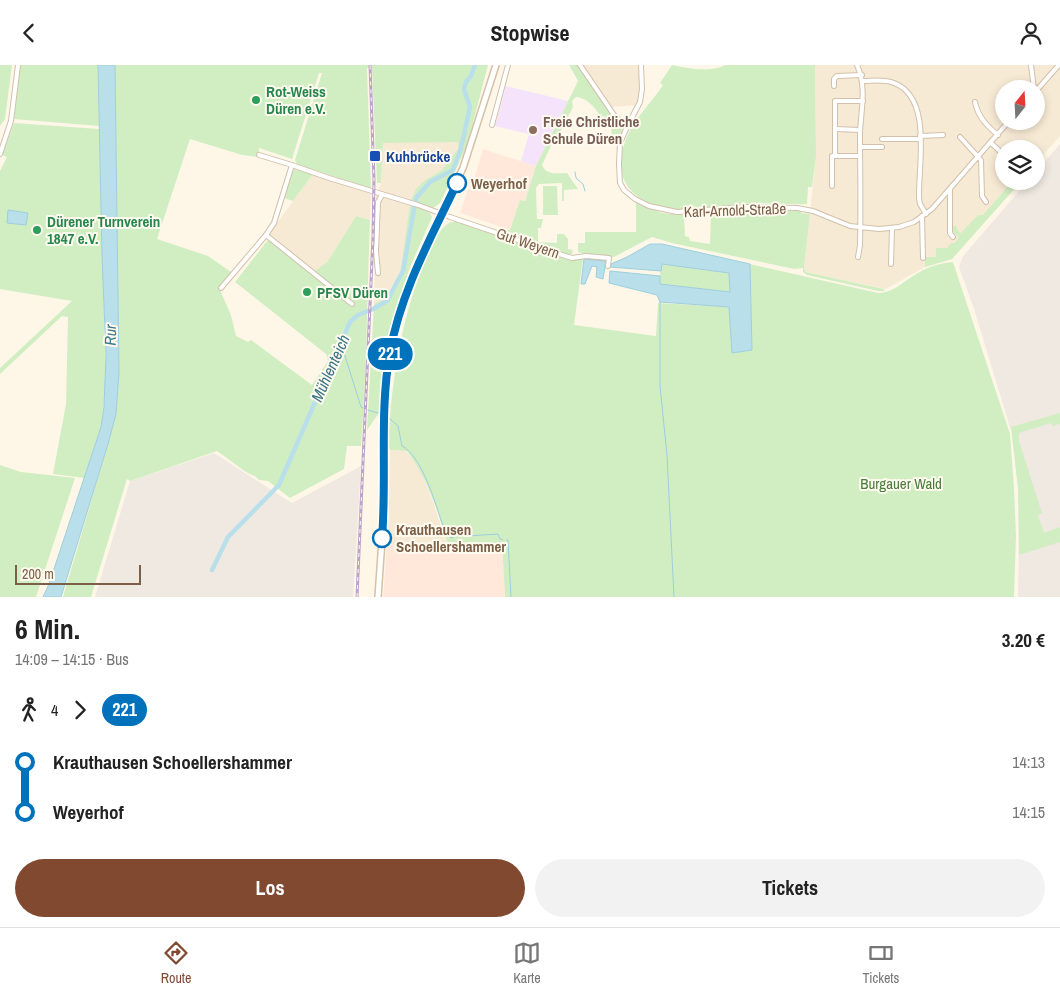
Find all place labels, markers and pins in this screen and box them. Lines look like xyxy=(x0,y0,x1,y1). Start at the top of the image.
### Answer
place label: Rot-Weiss Düren e.V. xyxy=(266,81,326,119)
marker: Rot-Weiss Düren e.V. xyxy=(250,94,262,106)
place label: Freie Christliche Schule Düren xyxy=(543,111,640,149)
marker: Freie Christliche Schule Düren xyxy=(527,124,539,136)
place label: Kuhbrücke xyxy=(386,146,450,167)
marker: Kuhbrücke xyxy=(368,149,382,163)
marker: Weyerhof xyxy=(447,173,467,193)
place label: Weyerhof xyxy=(471,173,528,194)
place label: Dürener Turnverein 1847 e.V. xyxy=(47,211,160,249)
marker: Dürener Turnverein 1847 e.V. xyxy=(31,224,43,236)
place label: PFSV Düren xyxy=(317,282,388,303)
marker: PFSV Düren xyxy=(301,286,313,298)
place label: Krauthausen Schoellershammer xyxy=(396,519,506,557)
marker: Krauthausen Schoellershammer xyxy=(372,528,392,548)

